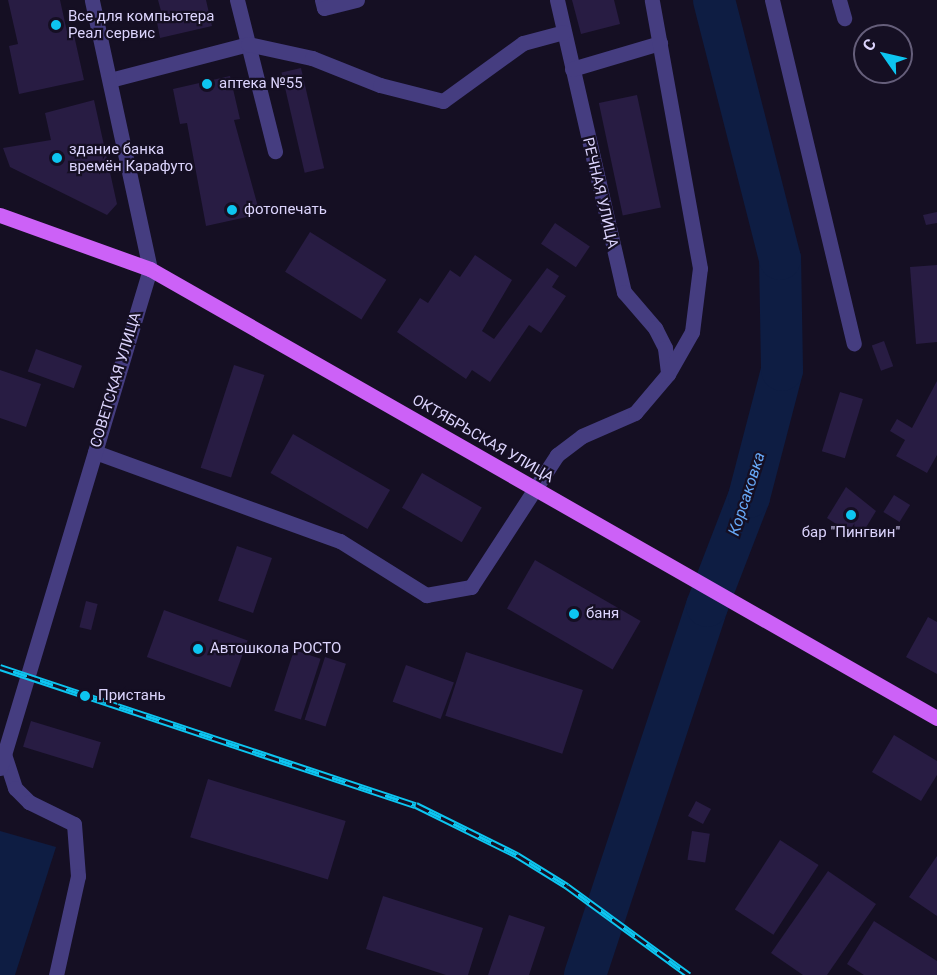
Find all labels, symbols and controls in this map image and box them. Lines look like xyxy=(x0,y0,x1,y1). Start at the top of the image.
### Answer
place label: Все для компьютера Реал сервис xyxy=(68,7,214,42)
marker: Все для компьютера Реал сервис xyxy=(49,18,63,32)
north arrow xyxy=(853,24,913,84)
text: С xyxy=(859,35,880,54)
place label: аптека №55 xyxy=(219,75,303,93)
marker: аптека №55 xyxy=(200,77,214,91)
street label: РЕЧНАЯ УЛИЦА xyxy=(578,136,622,250)
place label: здание банка времён Карафуто xyxy=(69,140,193,175)
marker: здание банка времён Карафуто xyxy=(50,151,64,165)
place label: фотопечать xyxy=(244,201,327,219)
marker: фотопечать xyxy=(225,203,239,217)
street label: СОВЕТСКАЯ УЛИЦА xyxy=(87,310,145,450)
street label: ОКТЯБРЬСКАЯ УЛИЦА xyxy=(409,391,557,487)
water label: Корсаковка xyxy=(724,450,770,538)
marker: бар "Пингвин" xyxy=(844,508,858,522)
place label: бар "Пингвин" xyxy=(802,524,900,542)
place label: баня xyxy=(586,605,619,623)
marker: баня xyxy=(567,607,581,621)
place label: Автошкола РОСТО xyxy=(210,640,341,658)
marker: Автошкола РОСТО xyxy=(191,642,205,656)
marker: Пристань xyxy=(76,687,94,705)
place label: Пристань xyxy=(98,687,166,705)

